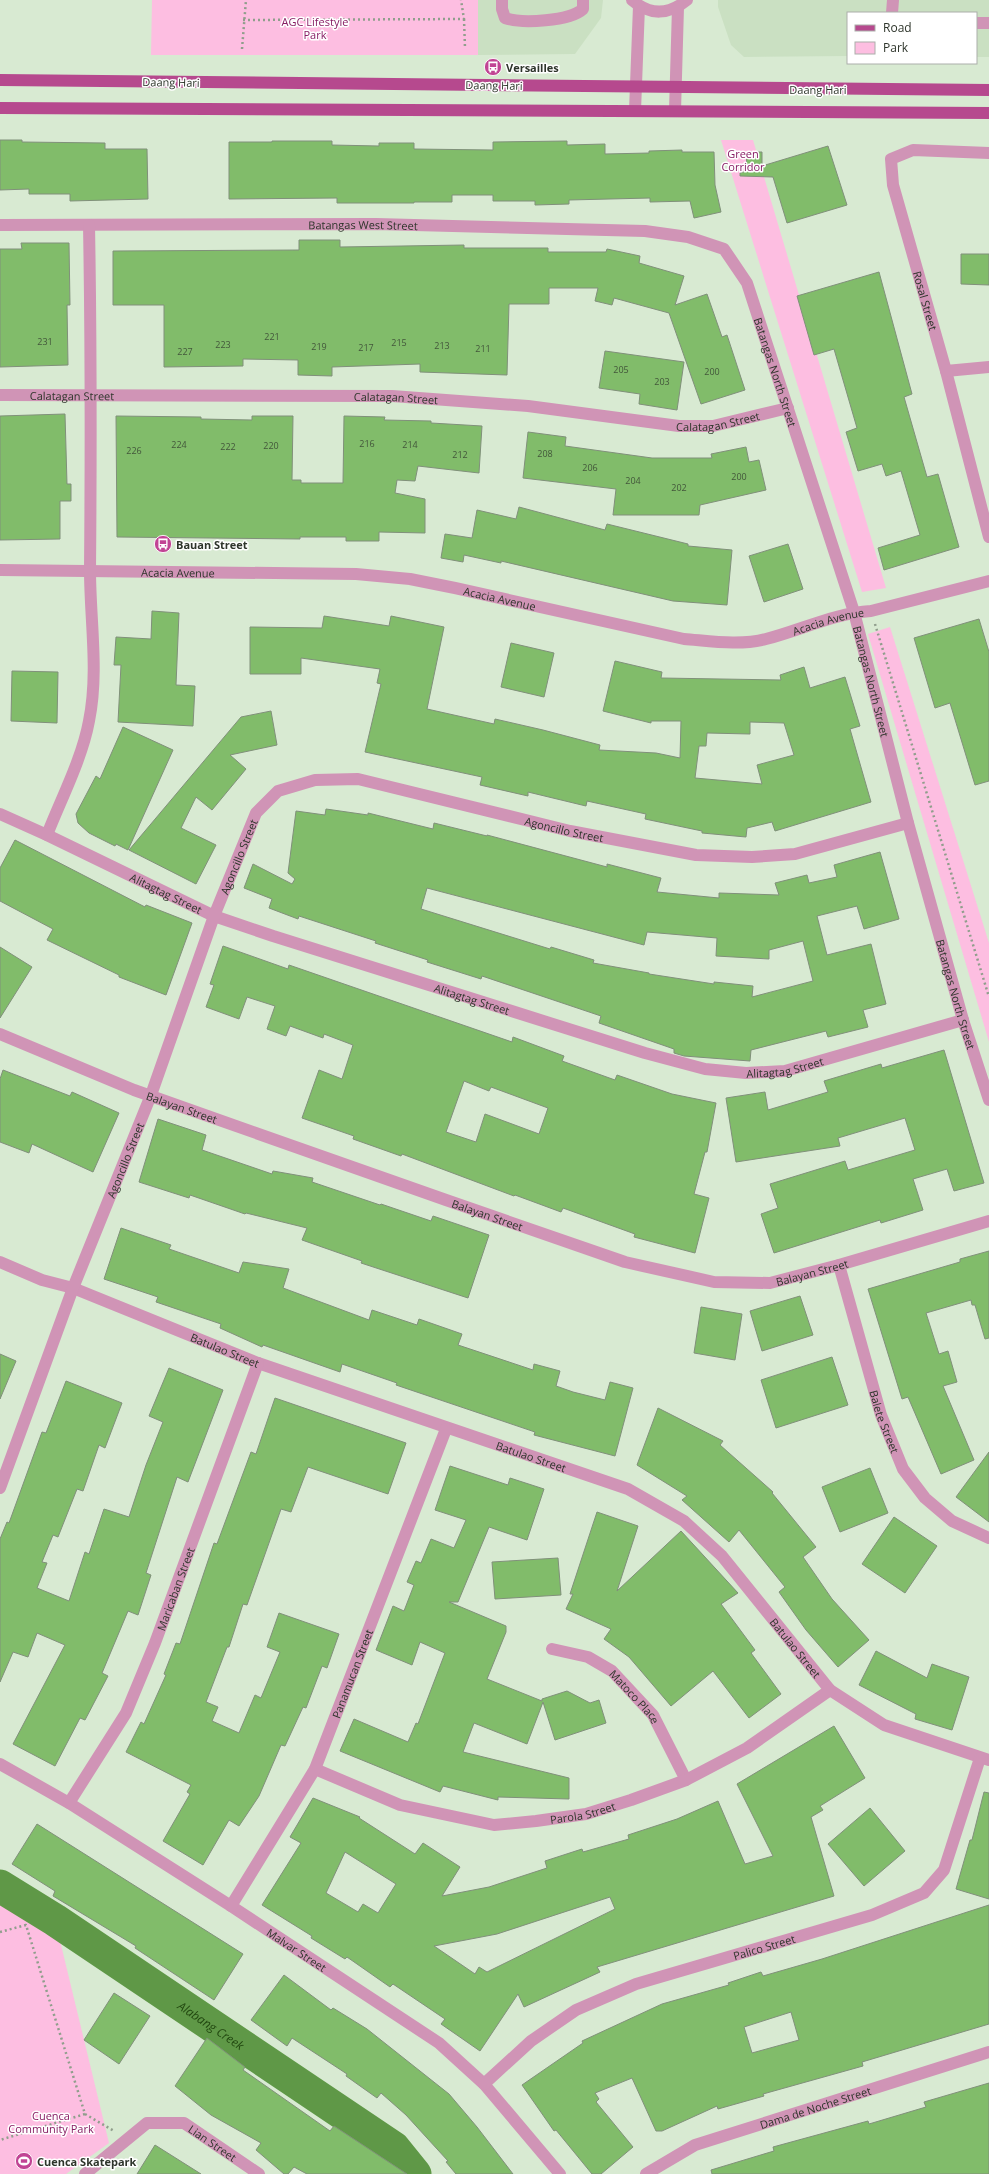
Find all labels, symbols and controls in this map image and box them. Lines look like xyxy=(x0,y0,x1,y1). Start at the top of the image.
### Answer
legend xyxy=(847,12,977,64)
park label: AGC Lifestyle Park xyxy=(282,14,348,42)
text: Road xyxy=(883,19,912,36)
text: Park xyxy=(883,39,909,56)
bus stop icon: Versailles xyxy=(483,57,503,77)
place label: Versailles xyxy=(506,60,559,75)
street label: Daang Hari xyxy=(142,74,200,90)
street label: Daang Hari xyxy=(465,77,523,93)
street label: Daang Hari xyxy=(789,82,847,97)
park label: Green Corridor xyxy=(721,146,765,174)
street label: Batangas West Street xyxy=(308,216,418,233)
street label: Rosal Street xyxy=(910,269,942,332)
street label: Batangas North Street xyxy=(751,315,801,428)
house number: 221 xyxy=(264,330,280,343)
house number: 231 xyxy=(37,335,53,348)
house number: 215 xyxy=(391,336,407,349)
house number: 223 xyxy=(215,338,231,351)
house number: 213 xyxy=(434,339,450,352)
house number: 219 xyxy=(311,340,327,353)
house number: 217 xyxy=(358,341,374,354)
house number: 211 xyxy=(475,342,491,355)
house number: 227 xyxy=(177,345,193,358)
house number: 205 xyxy=(613,363,629,376)
house number: 200 xyxy=(704,365,720,378)
house number: 203 xyxy=(654,375,670,388)
street label: Calatagan Street xyxy=(30,388,114,403)
street label: Calatagan Street xyxy=(354,388,439,407)
street label: Calatagan Street xyxy=(676,408,761,434)
house number: 216 xyxy=(359,437,375,450)
house number: 224 xyxy=(171,438,187,451)
house number: 214 xyxy=(402,438,418,451)
house number: 220 xyxy=(263,439,279,452)
house number: 222 xyxy=(220,440,236,453)
house number: 226 xyxy=(126,444,142,457)
house number: 208 xyxy=(537,447,553,460)
house number: 212 xyxy=(452,448,468,461)
house number: 206 xyxy=(582,461,598,474)
house number: 200 xyxy=(731,470,747,483)
house number: 204 xyxy=(625,474,641,487)
house number: 202 xyxy=(671,481,687,494)
bus stop icon: Bauan Street xyxy=(153,534,173,554)
place label: Bauan Street xyxy=(176,537,248,552)
street label: Acacia Avenue xyxy=(141,564,215,580)
street label: Acacia Avenue xyxy=(462,583,537,613)
street label: Acacia Avenue xyxy=(790,604,865,638)
street label: Batangas North Street xyxy=(850,624,893,738)
street label: Agoncillo Street xyxy=(523,813,605,845)
street label: Agoncillo Street xyxy=(216,817,260,897)
street label: Alitagtag Street xyxy=(128,869,205,917)
street label: Batangas North Street xyxy=(933,937,979,1051)
street label: Alitagtag Street xyxy=(432,980,512,1018)
street label: Alitagtag Street xyxy=(746,1053,825,1080)
street label: Balayan Street xyxy=(144,1087,219,1126)
street label: Agoncillo Street xyxy=(103,1120,147,1200)
street label: Balayan Street xyxy=(450,1195,525,1234)
street label: Balayan Street xyxy=(774,1255,850,1289)
street label: Batulao Street xyxy=(189,1329,262,1370)
street label: Balete Street xyxy=(867,1388,903,1455)
street label: Batulao Street xyxy=(494,1437,568,1475)
street label: Maricaban Street xyxy=(153,1545,197,1633)
street label: Batulao Street xyxy=(767,1614,825,1681)
street label: Panamucan Street xyxy=(328,1627,376,1720)
street label: Matoco Place xyxy=(607,1666,663,1726)
street label: Parola Street xyxy=(549,1798,617,1826)
street label: Malvar Street xyxy=(264,1924,330,1974)
street label: Palico Street xyxy=(731,1930,797,1963)
water label: Alabang Creek xyxy=(174,1996,249,2054)
street label: Dama de Noche Street xyxy=(758,2082,873,2132)
park label: Cuenca Community Park xyxy=(8,2108,94,2136)
street label: Lian Street xyxy=(186,2121,240,2164)
sports icon: Cuenca Skatepark xyxy=(14,2151,34,2171)
place label: Cuenca Skatepark xyxy=(37,2154,137,2169)

